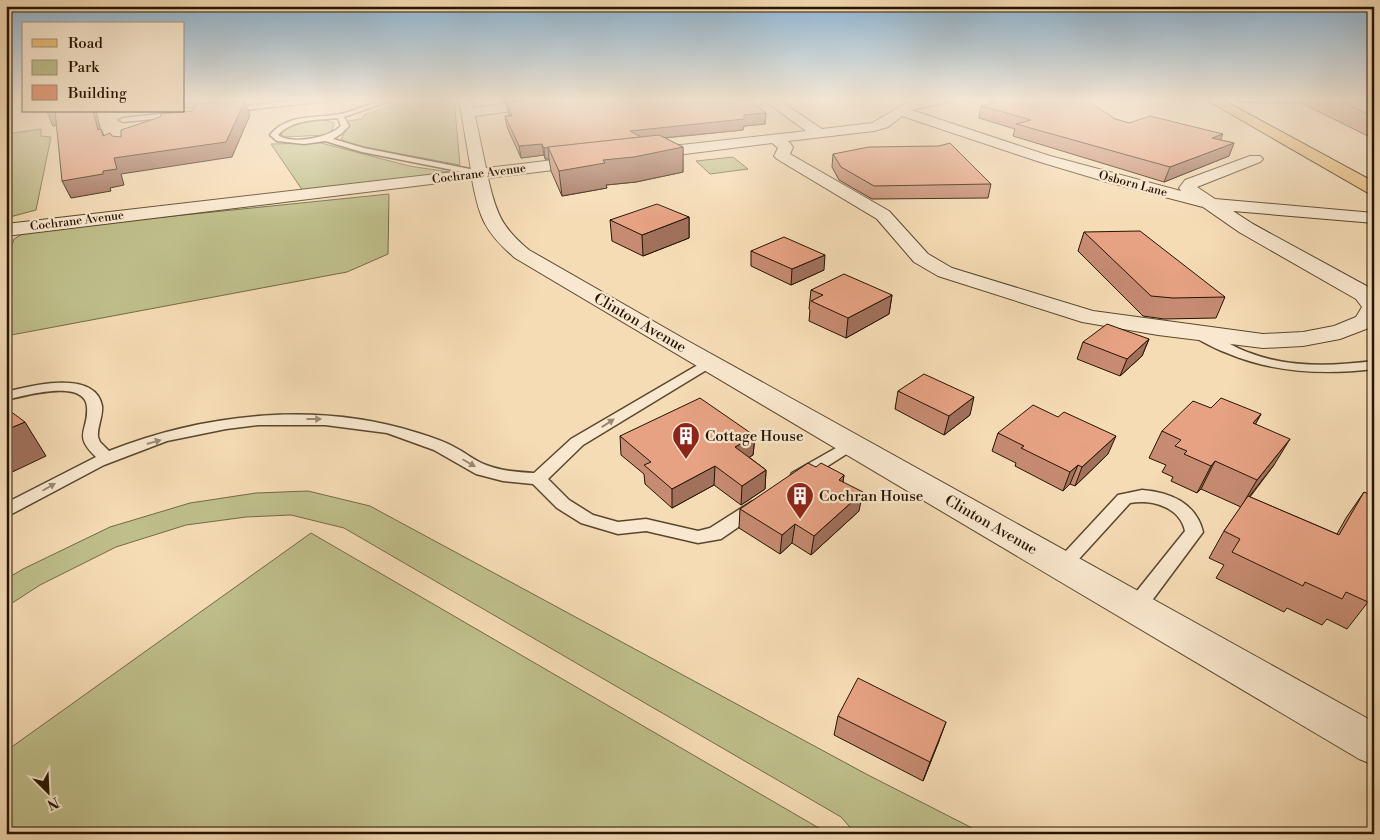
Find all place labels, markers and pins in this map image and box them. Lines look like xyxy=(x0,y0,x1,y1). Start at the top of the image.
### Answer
building icon: Cottage House xyxy=(671,421,701,460)
place label: Cottage House xyxy=(705,427,803,446)
building icon: Cochran House xyxy=(785,481,815,520)
place label: Cochran House xyxy=(819,487,923,506)

